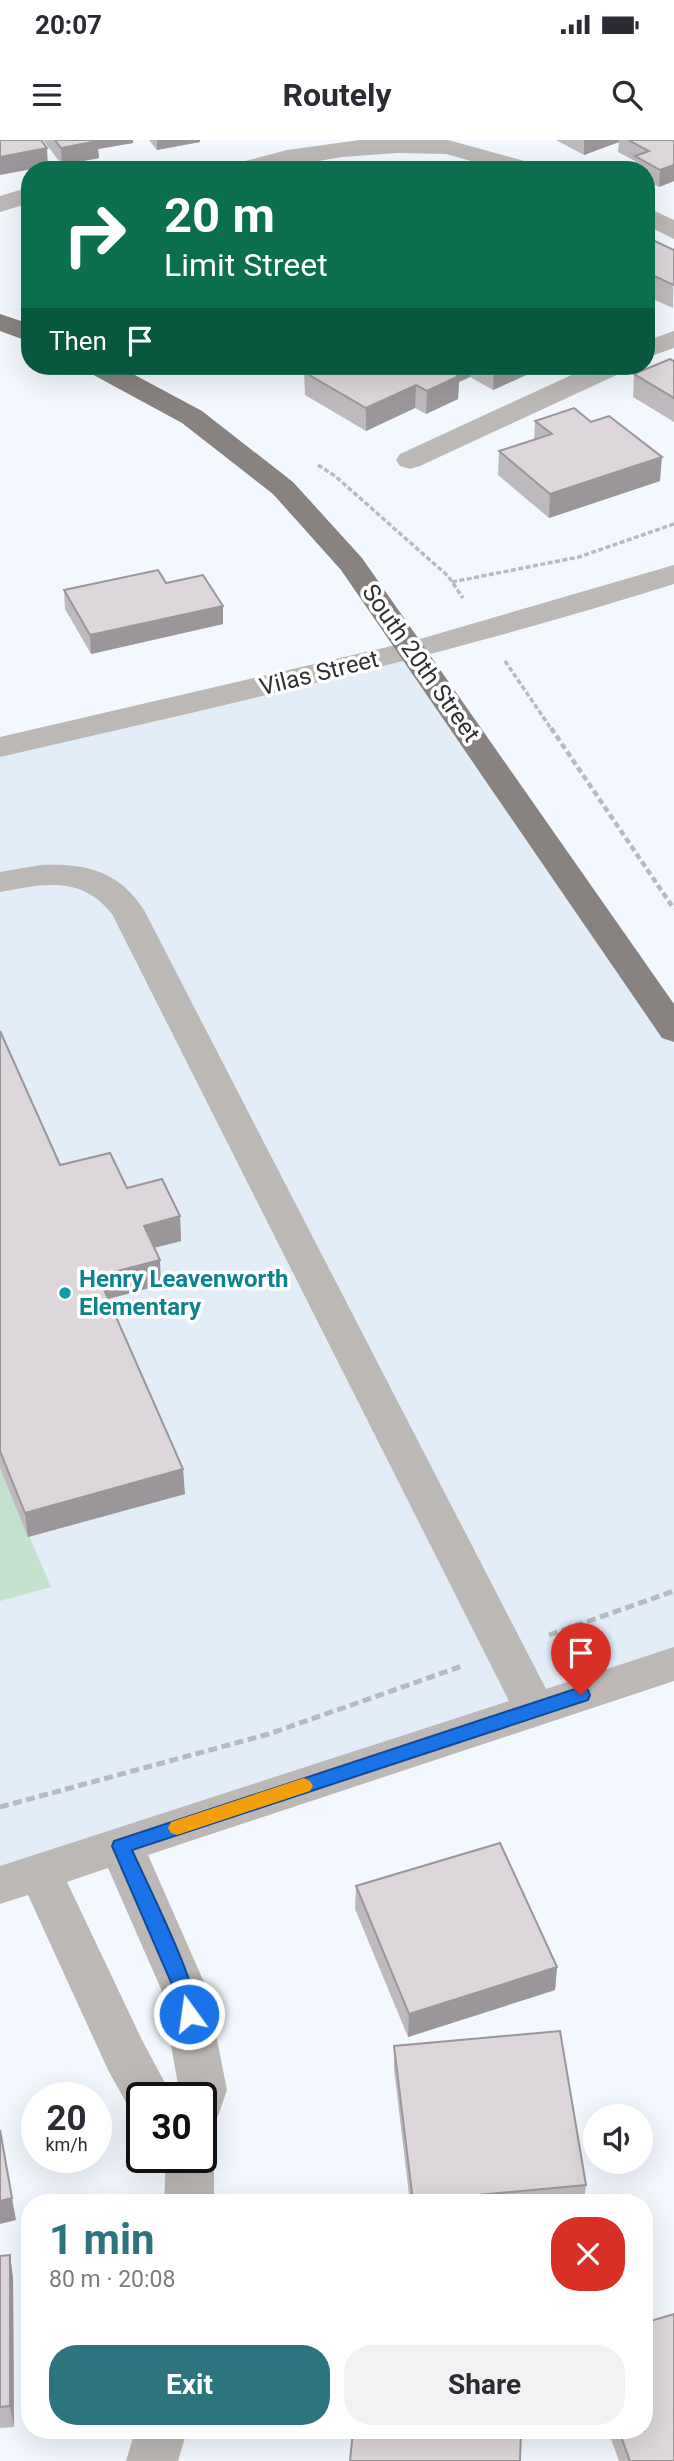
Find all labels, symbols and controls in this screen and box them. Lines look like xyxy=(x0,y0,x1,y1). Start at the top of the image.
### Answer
text: 20:07 xyxy=(35,10,102,40)
icon: menu xyxy=(28,76,66,114)
text: Routely xyxy=(282,76,392,114)
icon: search xyxy=(608,76,646,114)
text: 20 m xyxy=(164,187,275,244)
icon: right xyxy=(49,189,140,280)
text: Limit Street xyxy=(164,246,328,284)
icon: arrive xyxy=(121,322,159,360)
text: Then xyxy=(49,326,107,356)
street label: South 20th Street xyxy=(356,579,486,747)
street label: Vilas Street xyxy=(257,645,382,701)
place label: Henry Leavenworth Elementary xyxy=(79,1265,289,1321)
marker: Henry Leavenworth Elementary xyxy=(57,1285,73,1301)
pin xyxy=(551,1623,611,1695)
icon: arrive xyxy=(562,1634,600,1672)
position arrow xyxy=(152,1977,226,2051)
speed limit sign: 30 xyxy=(126,2082,217,2173)
text: 20 xyxy=(46,2098,87,2139)
map controls xyxy=(583,2104,653,2174)
button: sound xyxy=(583,2104,653,2174)
text: km/h xyxy=(45,2134,88,2155)
text: 1 min xyxy=(49,2215,155,2264)
button: close xyxy=(551,2217,625,2291)
text: 80 m · 20:08 xyxy=(49,2266,175,2293)
button: Exit xyxy=(49,2345,330,2425)
button: Share xyxy=(344,2345,625,2425)

